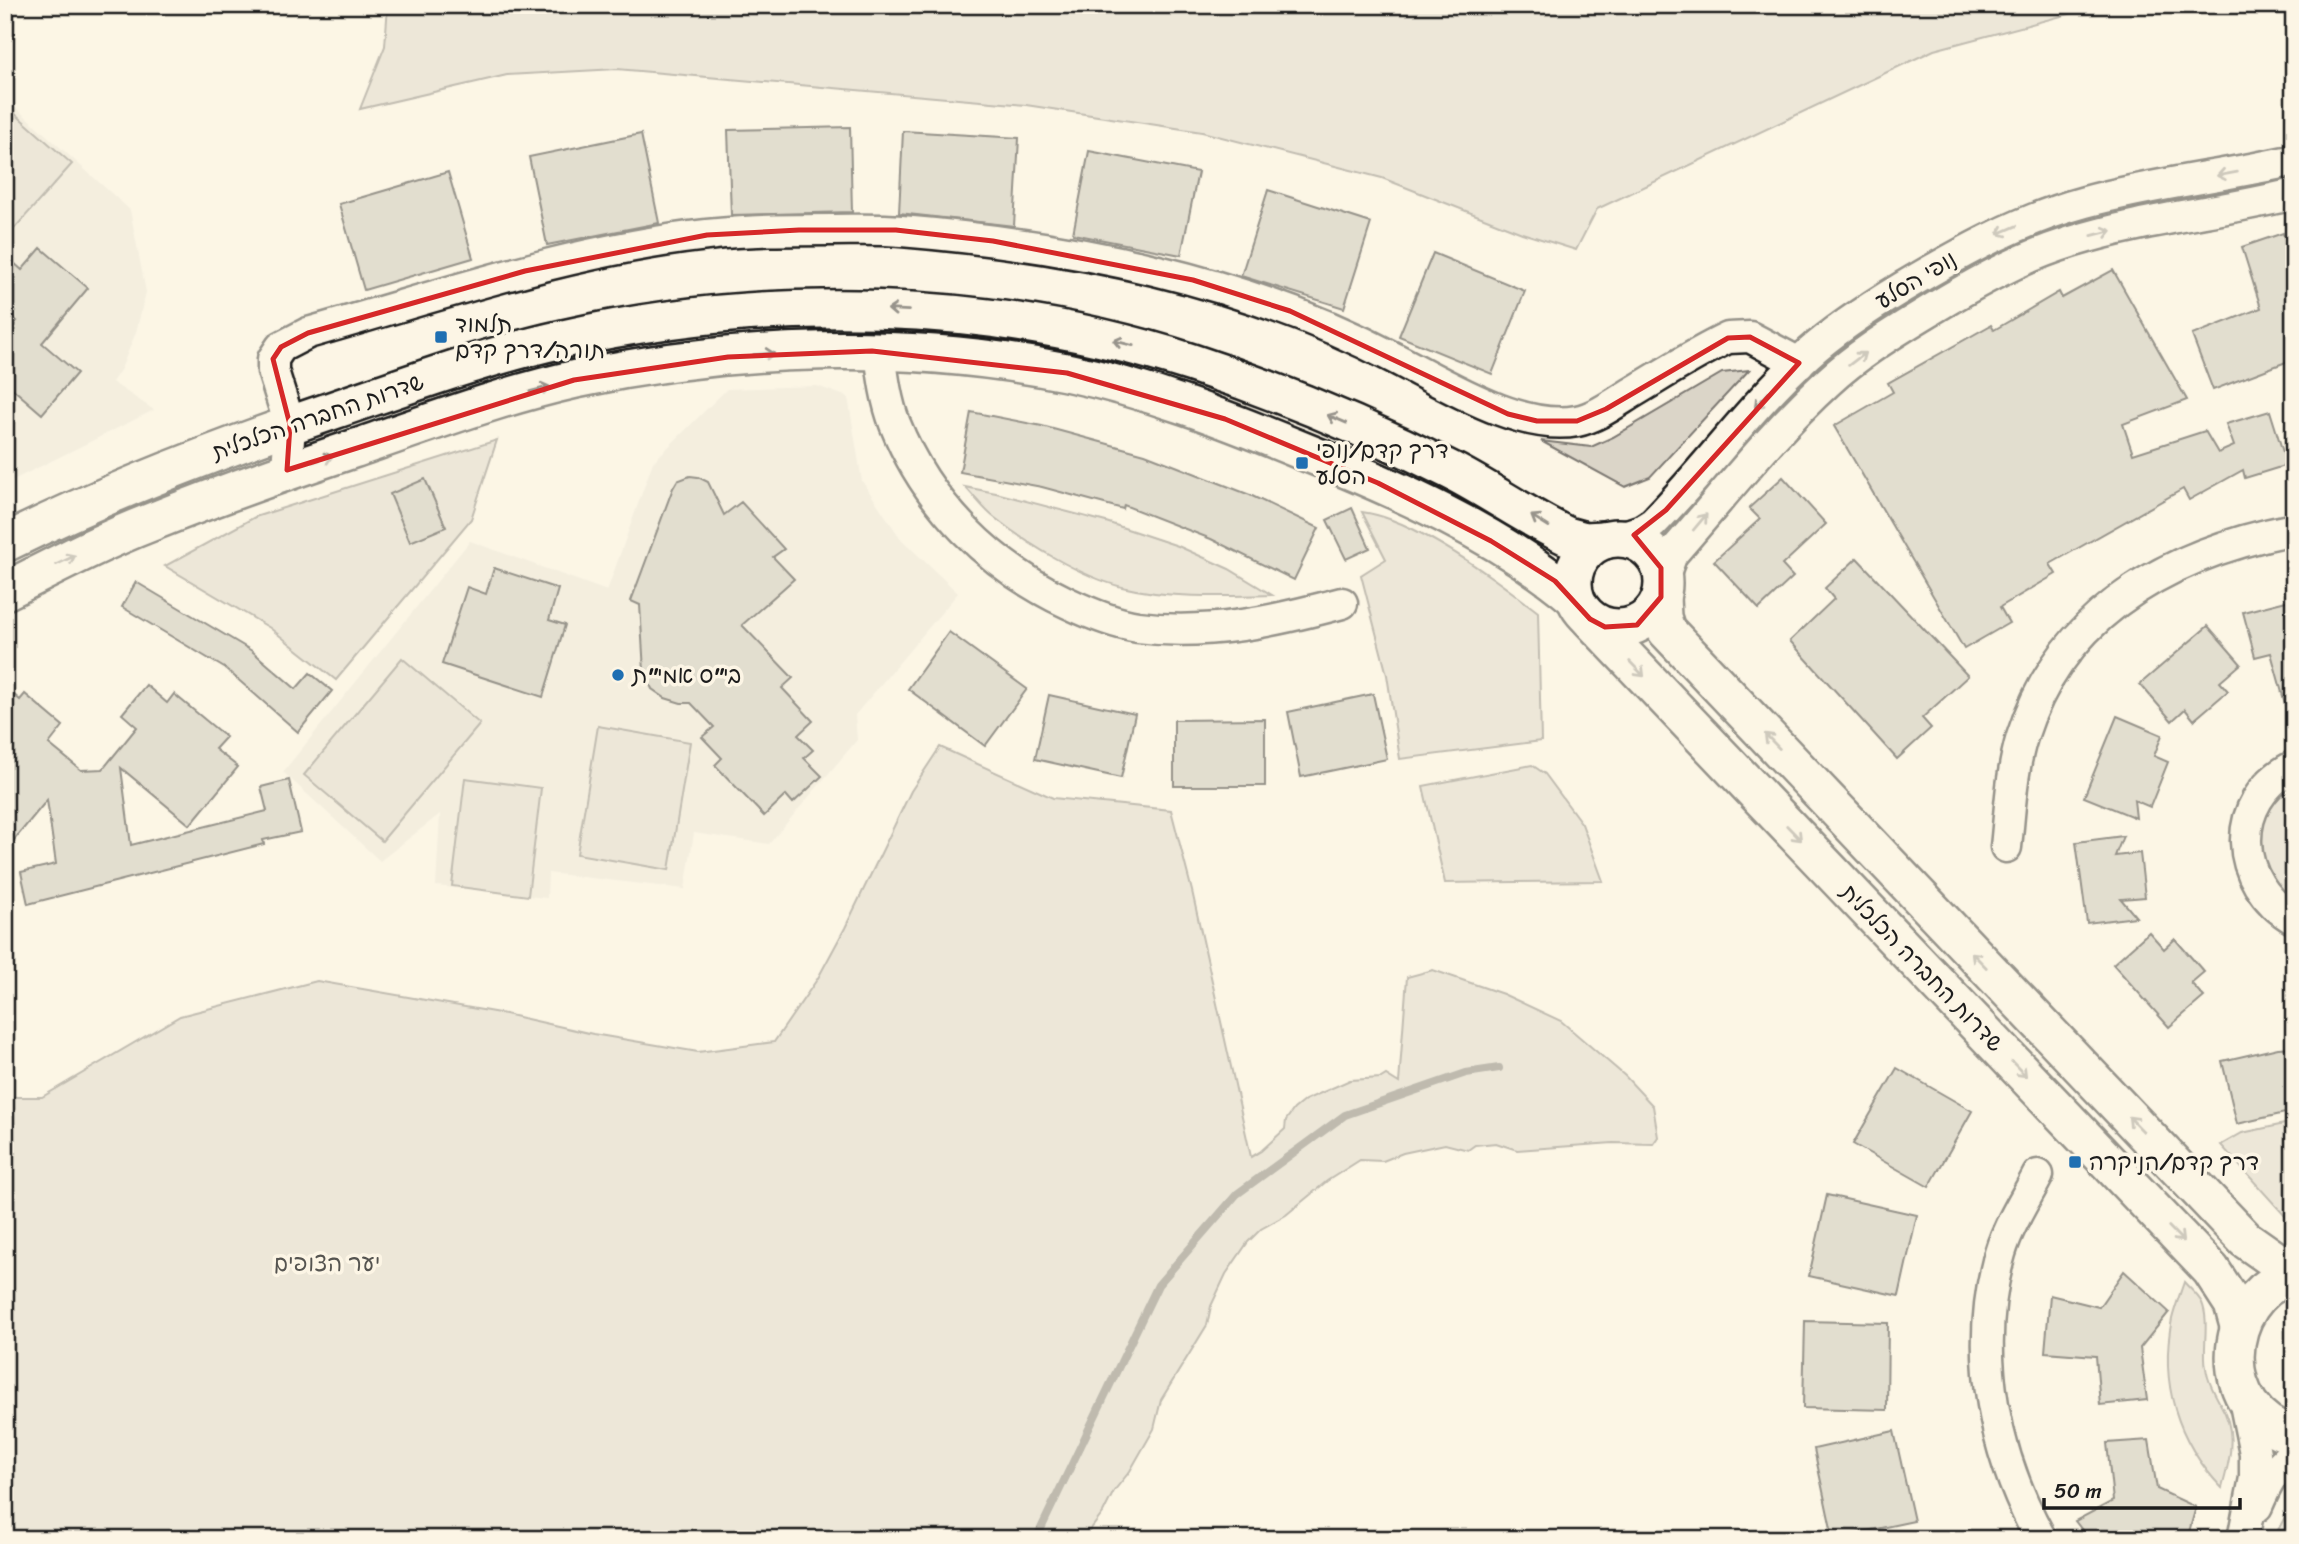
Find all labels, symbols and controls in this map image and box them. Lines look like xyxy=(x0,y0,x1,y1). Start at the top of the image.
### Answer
one-way arrow xyxy=(2216,167,2239,181)
one-way arrow xyxy=(1997,224,2018,237)
one-way arrow xyxy=(2090,226,2112,239)
street label: נופי הסלע xyxy=(1867,239,1965,321)
one-way arrow xyxy=(888,303,910,316)
place label: תלמוד תורה/דרך קדם xyxy=(455,304,605,371)
marker: תלמוד תורה/דרך קדם xyxy=(433,329,449,345)
one-way arrow xyxy=(1112,336,1135,349)
one-way arrow xyxy=(752,347,775,360)
one-way arrow xyxy=(1848,351,1866,366)
street label: שדרות החברה הכלכלית xyxy=(205,361,430,473)
one-way arrow xyxy=(528,382,550,395)
one-way arrow xyxy=(1753,392,1770,409)
one-way arrow xyxy=(1327,412,1348,425)
place label: דרך קדם/נופי הסלע xyxy=(1316,430,1449,497)
one-way arrow xyxy=(312,451,334,464)
marker: דרך קדם/נופי הסלע xyxy=(1294,455,1310,471)
one-way arrow xyxy=(1530,514,1550,528)
one-way arrow xyxy=(1692,514,1708,532)
one-way arrow xyxy=(55,553,76,567)
place label: בי"ס אמי"ת xyxy=(631,655,741,696)
one-way arrow xyxy=(1629,660,1646,677)
marker: בי"ס אמי"ת xyxy=(610,667,626,683)
one-way arrow xyxy=(1763,733,1780,750)
one-way arrow xyxy=(1786,825,1803,842)
street label: שדרות החברה הכלכלית xyxy=(1829,873,2014,1062)
one-way arrow xyxy=(1971,951,1988,968)
one-way arrow xyxy=(2010,1060,2027,1077)
one-way arrow xyxy=(2128,1116,2145,1134)
place label: דרך קדם/הניקרה xyxy=(2089,1142,2259,1183)
marker: דרך קדם/הניקרה xyxy=(2067,1154,2083,1170)
one-way arrow xyxy=(2167,1225,2184,1242)
park label: יער הצופים xyxy=(274,1243,380,1284)
scale bar xyxy=(2044,1467,2240,1511)
text: 50 m xyxy=(2054,1472,2102,1510)

